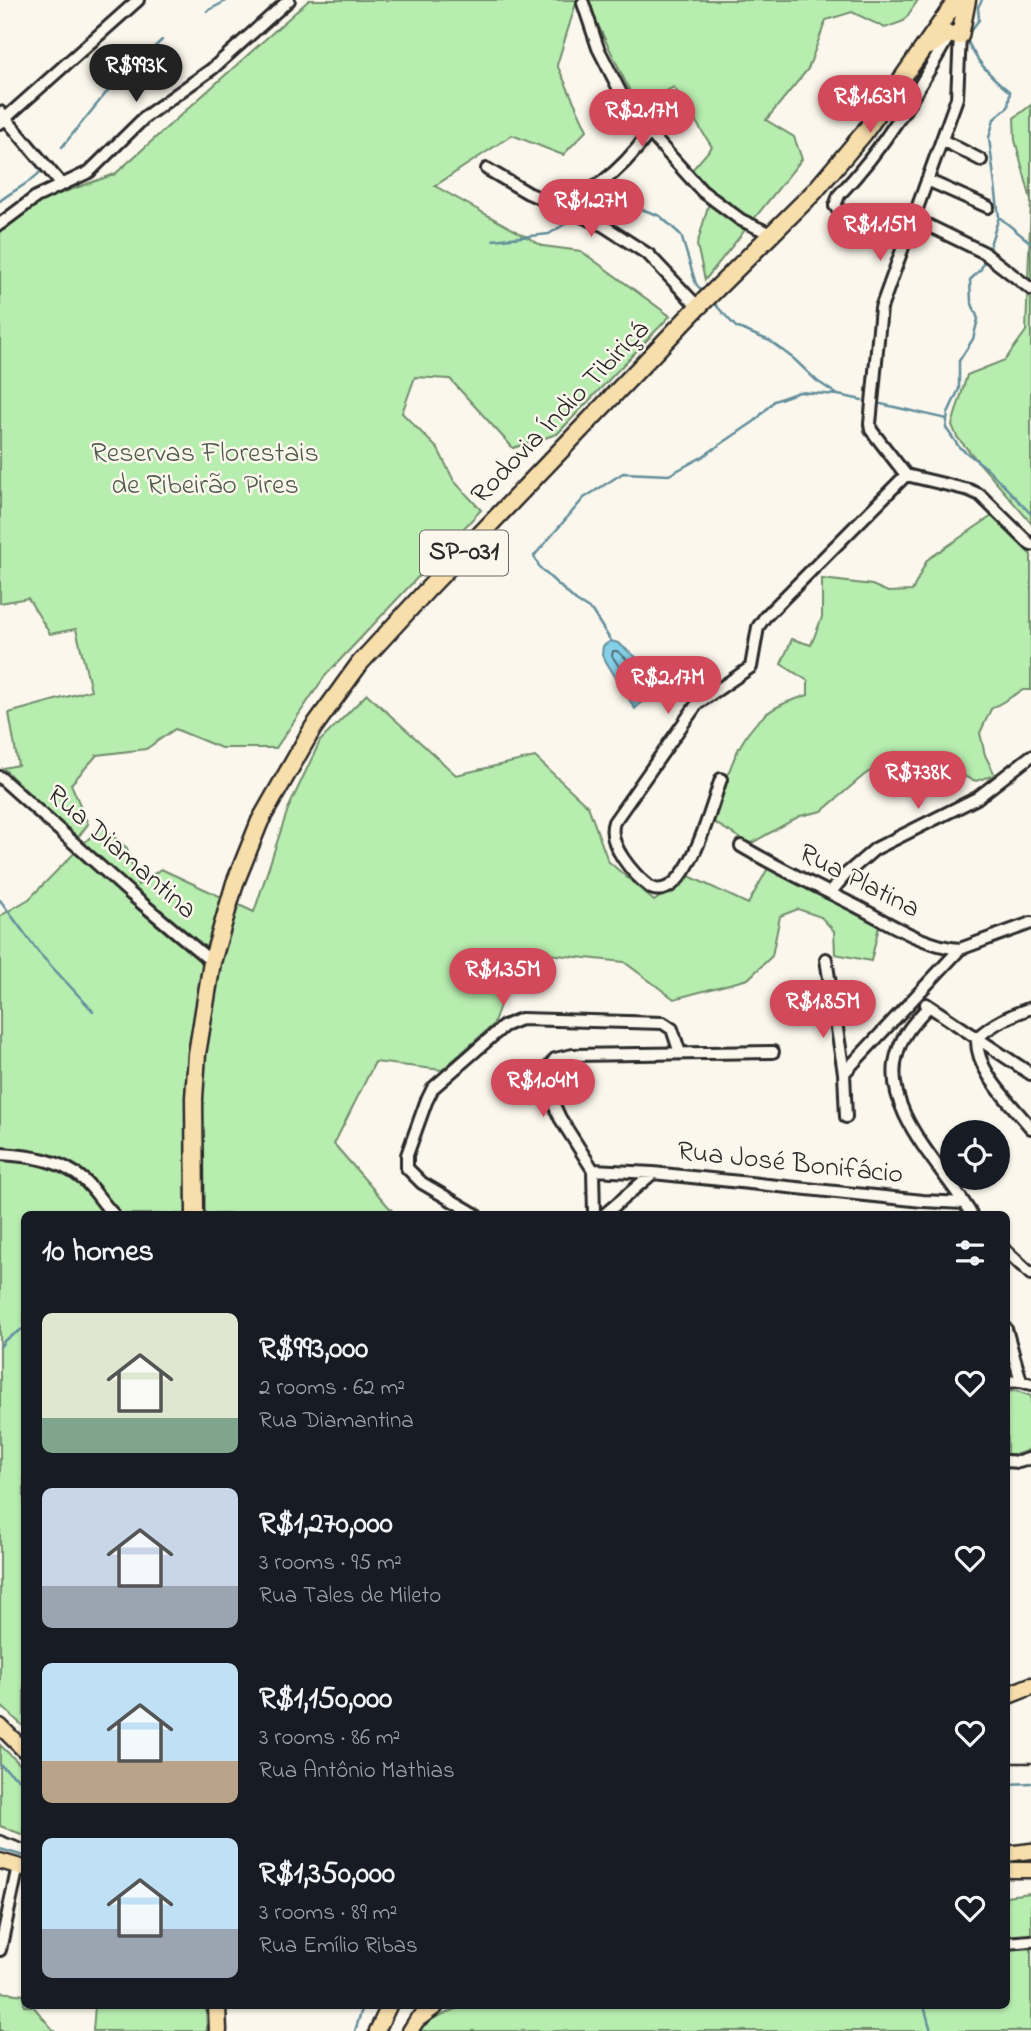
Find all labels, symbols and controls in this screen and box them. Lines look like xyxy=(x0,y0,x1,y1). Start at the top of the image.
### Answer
pin: R$993K xyxy=(79,44,193,104)
text: R$993K xyxy=(105,50,167,83)
pin: R$1.63M xyxy=(805,76,935,135)
text: R$1.63M xyxy=(834,81,906,114)
pin: R$2.17M xyxy=(577,90,707,149)
text: R$2.17M xyxy=(605,95,679,128)
pin: R$1.27M xyxy=(526,180,656,239)
text: R$1.27M xyxy=(554,185,628,218)
pin: R$1.15M xyxy=(815,204,945,263)
text: R$1.15M xyxy=(843,209,917,242)
street label: Rodovia Índio Tibiriçá xyxy=(462,312,660,514)
park label: Reservas Florestais de Ribeirão Pires xyxy=(91,434,319,507)
road number: SP-031 xyxy=(420,530,508,576)
pin: R$2.17M xyxy=(603,656,733,716)
text: R$2.17M xyxy=(631,662,705,695)
pin: R$738K xyxy=(861,752,975,811)
text: R$738K xyxy=(885,757,951,790)
street label: Rua Diamantina xyxy=(37,776,205,930)
street label: Rua Platina xyxy=(791,834,927,930)
pin: R$1.35M xyxy=(438,948,568,1008)
text: R$1.35M xyxy=(465,954,541,987)
pin: R$1.85M xyxy=(758,981,888,1040)
text: R$1.85M xyxy=(786,986,860,1019)
pin: R$1.04M xyxy=(478,1060,608,1119)
text: R$1.04M xyxy=(507,1065,579,1098)
map controls xyxy=(940,1120,1010,1190)
button: locate xyxy=(940,1120,1010,1190)
street label: Rua José Bonifácio xyxy=(675,1132,905,1196)
text: 10 homes xyxy=(42,1231,154,1275)
icon: filters xyxy=(951,1234,989,1272)
text: R$993,000 xyxy=(259,1328,368,1372)
icon: home xyxy=(98,1341,182,1425)
icon: heart xyxy=(951,1364,989,1402)
text: 2 rooms · 62 m² xyxy=(259,1372,405,1405)
text: Rua Diamantina xyxy=(259,1405,414,1438)
text: R$1,270,000 xyxy=(259,1503,393,1547)
icon: home xyxy=(98,1516,182,1600)
icon: heart xyxy=(951,1539,989,1577)
text: 3 rooms · 95 m² xyxy=(259,1547,402,1580)
text: Rua Tales de Mileto xyxy=(259,1580,441,1613)
text: R$1,150,000 xyxy=(259,1678,392,1722)
icon: home xyxy=(98,1691,182,1775)
icon: heart xyxy=(951,1714,989,1752)
text: 3 rooms · 86 m² xyxy=(259,1722,400,1755)
text: Rua Antônio Mathias xyxy=(259,1755,455,1788)
text: R$1,350,000 xyxy=(259,1853,395,1897)
icon: home xyxy=(98,1866,182,1950)
icon: heart xyxy=(951,1889,989,1927)
text: 3 rooms · 89 m² xyxy=(259,1897,397,1930)
text: Rua Emílio Ribas xyxy=(259,1930,418,1963)

